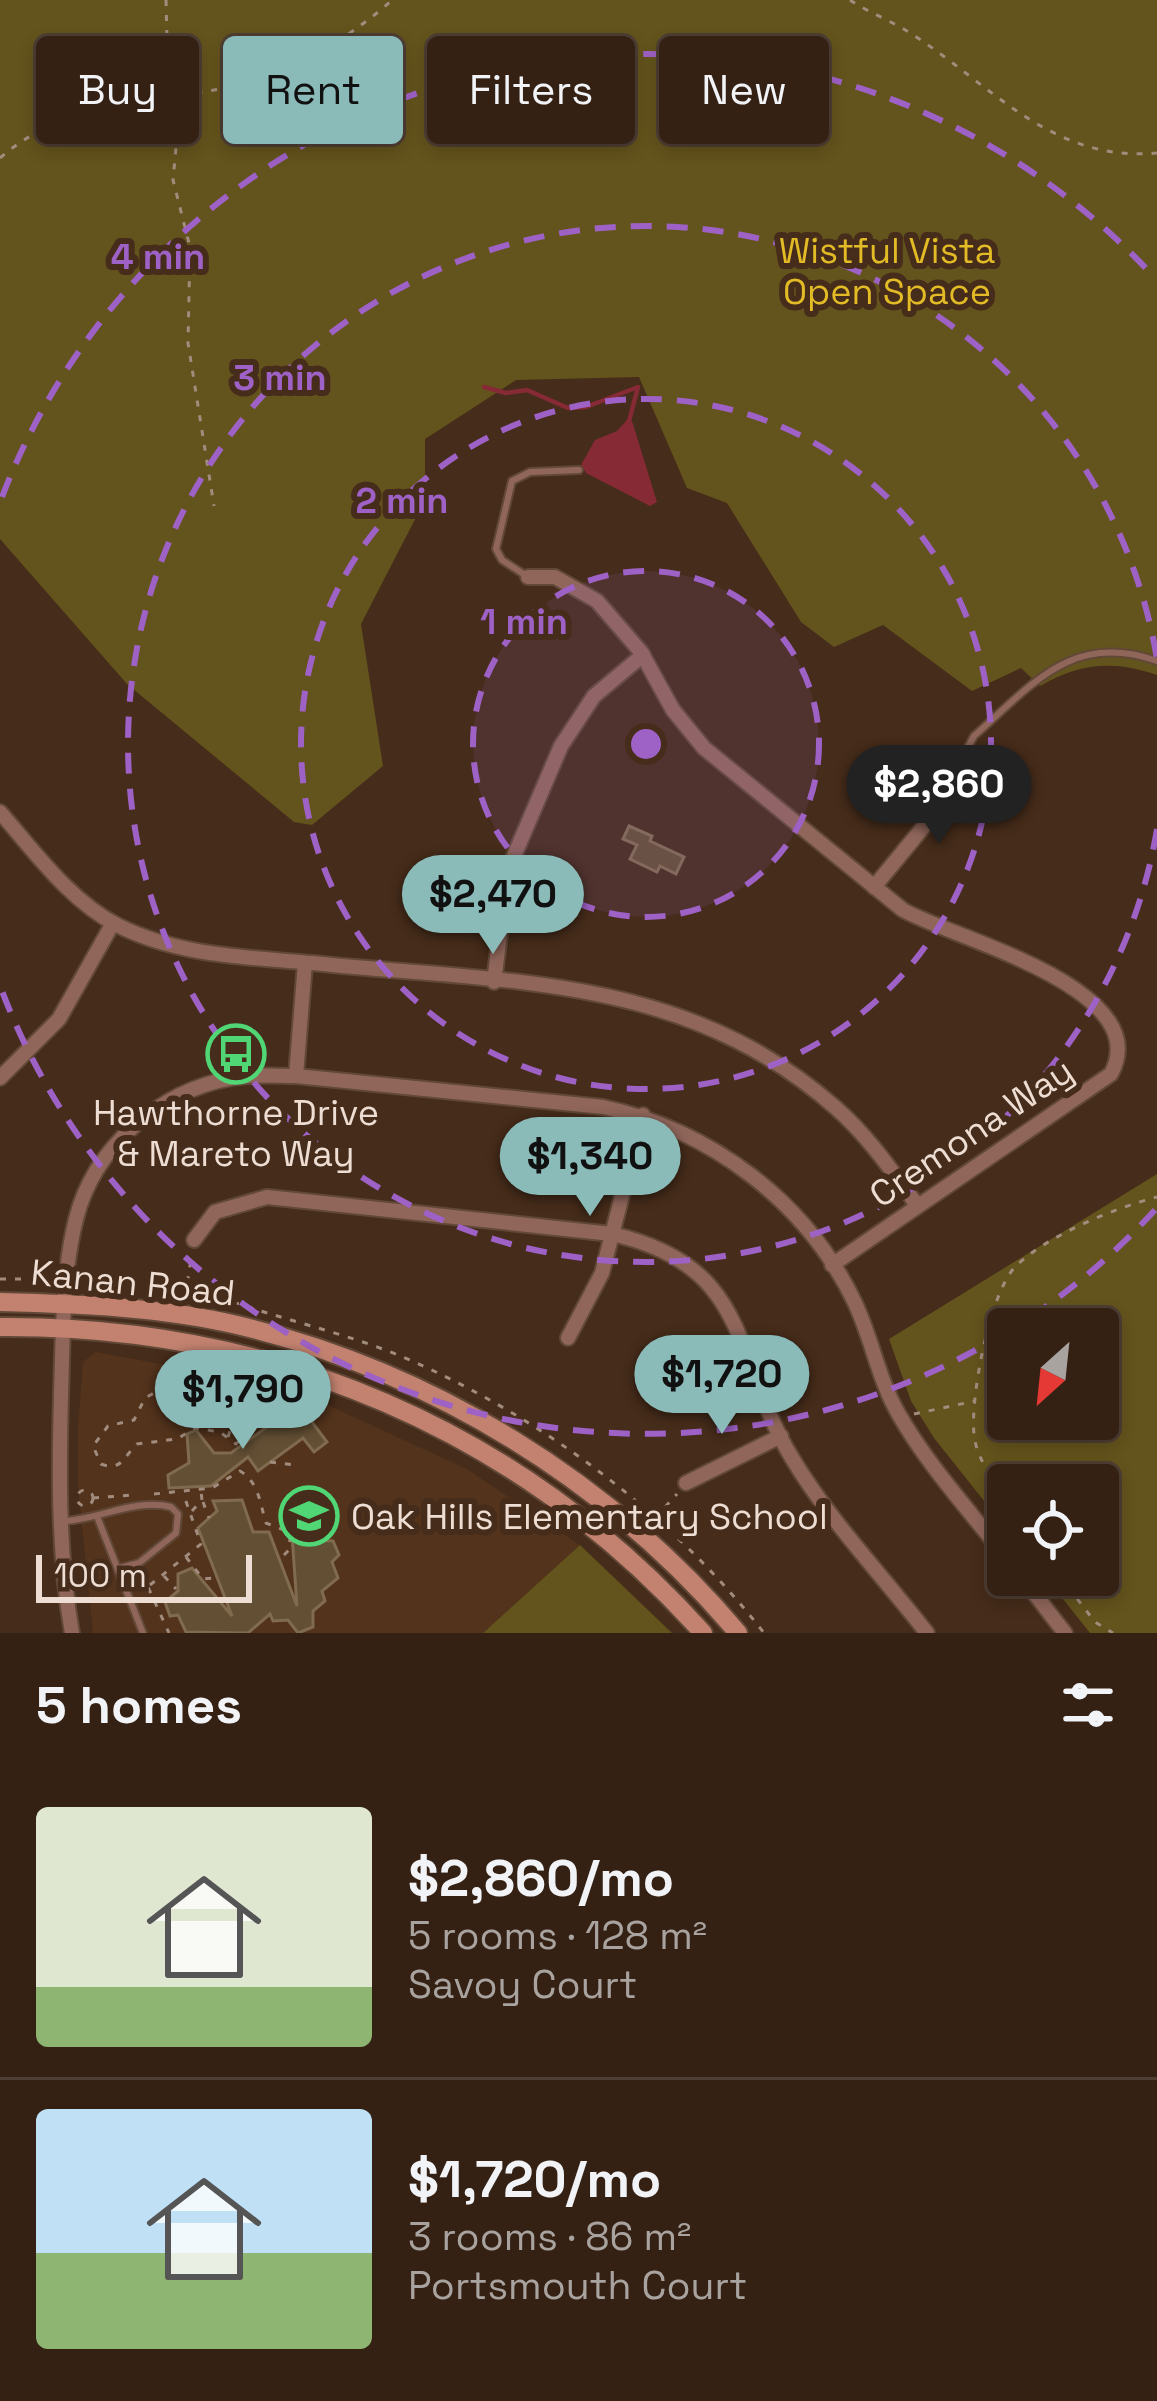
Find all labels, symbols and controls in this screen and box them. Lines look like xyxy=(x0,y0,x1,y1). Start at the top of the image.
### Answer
chip: Buy xyxy=(36,36,199,144)
chip: Rent xyxy=(223,36,403,144)
chip: Filters xyxy=(427,36,635,144)
chip: New xyxy=(659,36,829,144)
park label: Wistful Vista Open Space xyxy=(779,228,995,315)
text: 4 min xyxy=(111,234,205,280)
text: 3 min xyxy=(233,355,327,401)
text: 2 min xyxy=(355,478,449,524)
text: 1 min xyxy=(480,599,568,645)
centre of rings xyxy=(625,723,667,765)
pin: $2,860 xyxy=(841,745,1037,847)
text: $2,860 xyxy=(873,759,1005,808)
pin: $2,470 xyxy=(395,855,591,957)
text: $2,470 xyxy=(429,869,557,918)
bus stop icon: Hawthorne Drive & Mareto Way xyxy=(205,1023,267,1085)
street label: Cremona Way xyxy=(861,1048,1082,1218)
place label: Hawthorne Drive & Mareto Way xyxy=(93,1090,379,1177)
pin: $1,340 xyxy=(492,1117,688,1219)
text: $1,340 xyxy=(527,1131,653,1180)
street label: Kanan Road xyxy=(28,1249,237,1317)
north arrow xyxy=(987,1308,1119,1440)
map controls xyxy=(987,1308,1119,1596)
pin: $1,720 xyxy=(624,1335,820,1437)
text: $1,720 xyxy=(661,1349,783,1398)
pin: $1,790 xyxy=(145,1350,341,1452)
text: $1,790 xyxy=(182,1364,304,1413)
button: locate xyxy=(987,1464,1119,1596)
school or university icon: Oak Hills Elementary School xyxy=(278,1485,340,1547)
place label: Oak Hills Elementary School xyxy=(351,1494,828,1540)
scale bar xyxy=(36,1549,252,1602)
text: 100 m xyxy=(54,1555,147,1597)
icon: filters xyxy=(1055,1672,1121,1738)
text: 5 homes xyxy=(36,1673,242,1738)
text: $2,860/mo xyxy=(408,1846,674,1911)
icon: home xyxy=(132,1855,276,1999)
text: 5 rooms · 128 m² xyxy=(408,1911,707,1960)
text: Savoy Court xyxy=(408,1960,637,2009)
text: $1,720/mo xyxy=(408,2147,661,2212)
icon: home xyxy=(132,2157,276,2301)
text: 3 rooms · 86 m² xyxy=(408,2212,691,2261)
text: Portsmouth Court xyxy=(408,2261,747,2310)

